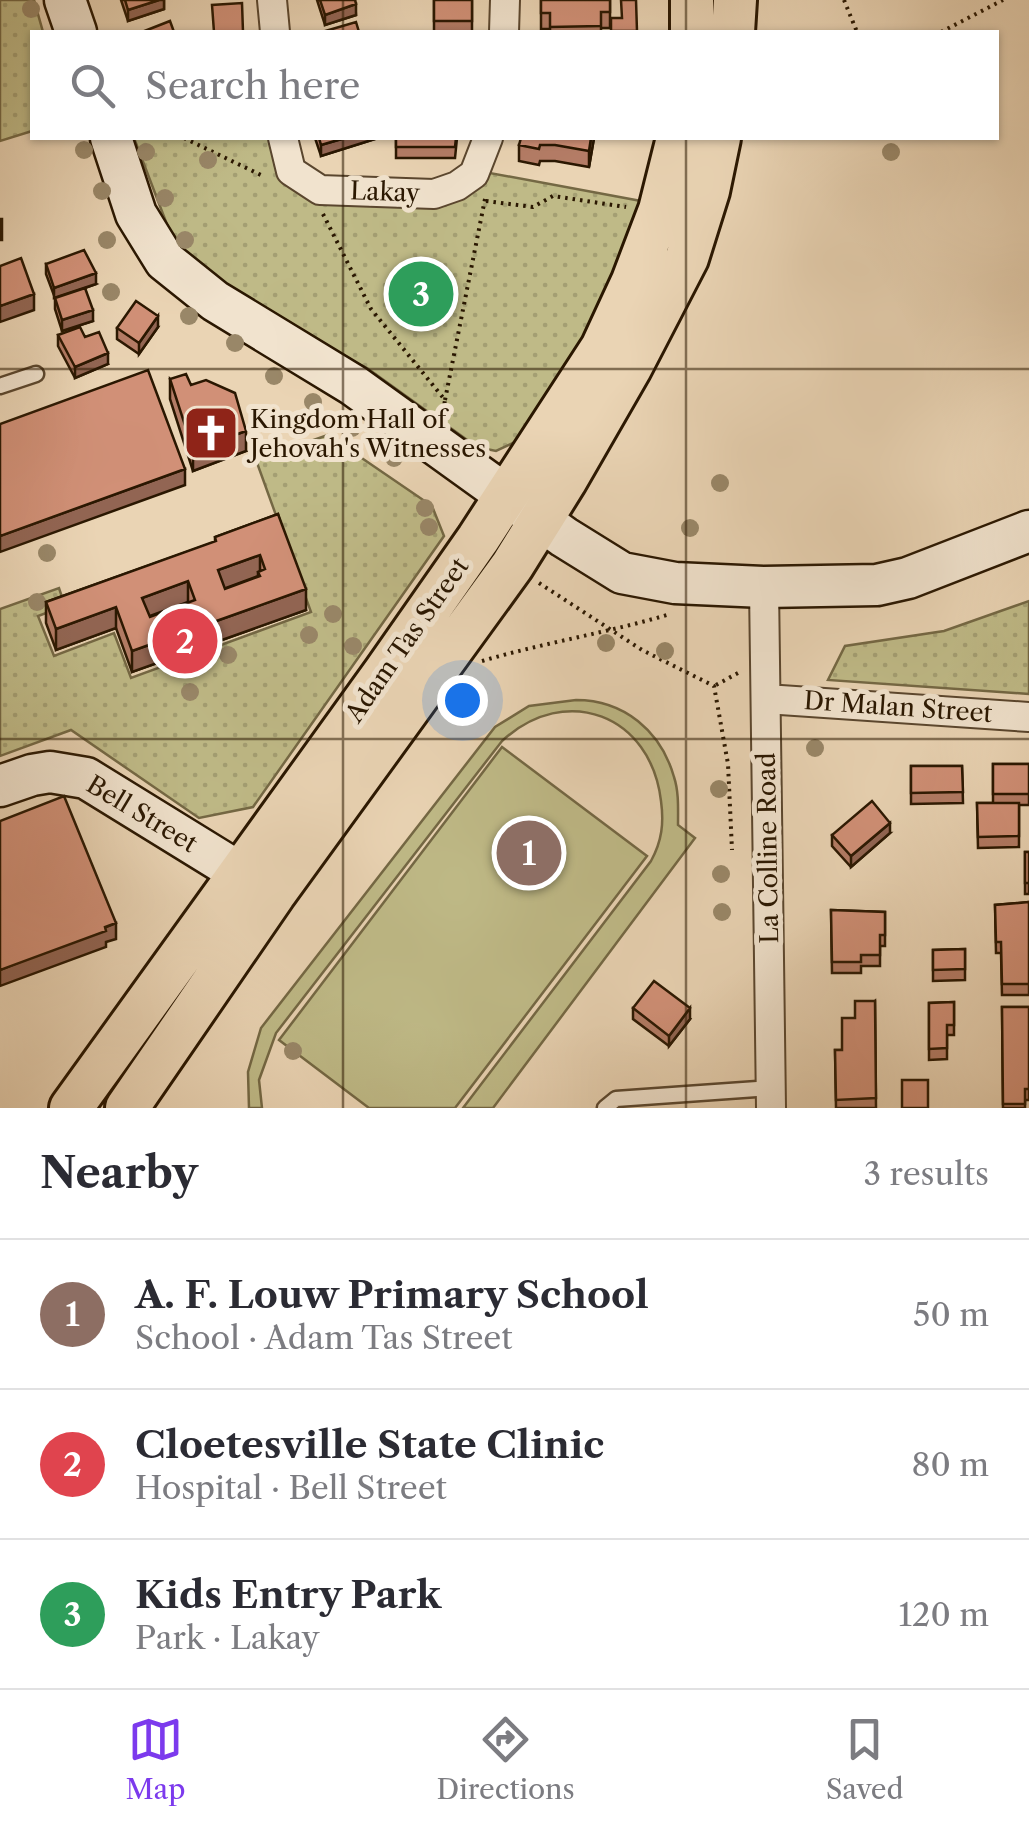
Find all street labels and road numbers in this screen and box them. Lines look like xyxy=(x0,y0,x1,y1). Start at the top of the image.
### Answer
street label: Lakay xyxy=(349,175,422,209)
street label: Adam Tas Street xyxy=(338,552,475,729)
street label: Dr Malan Street xyxy=(803,685,993,729)
street label: La Colline Road xyxy=(751,752,785,944)
street label: Bell Street xyxy=(81,769,203,859)

